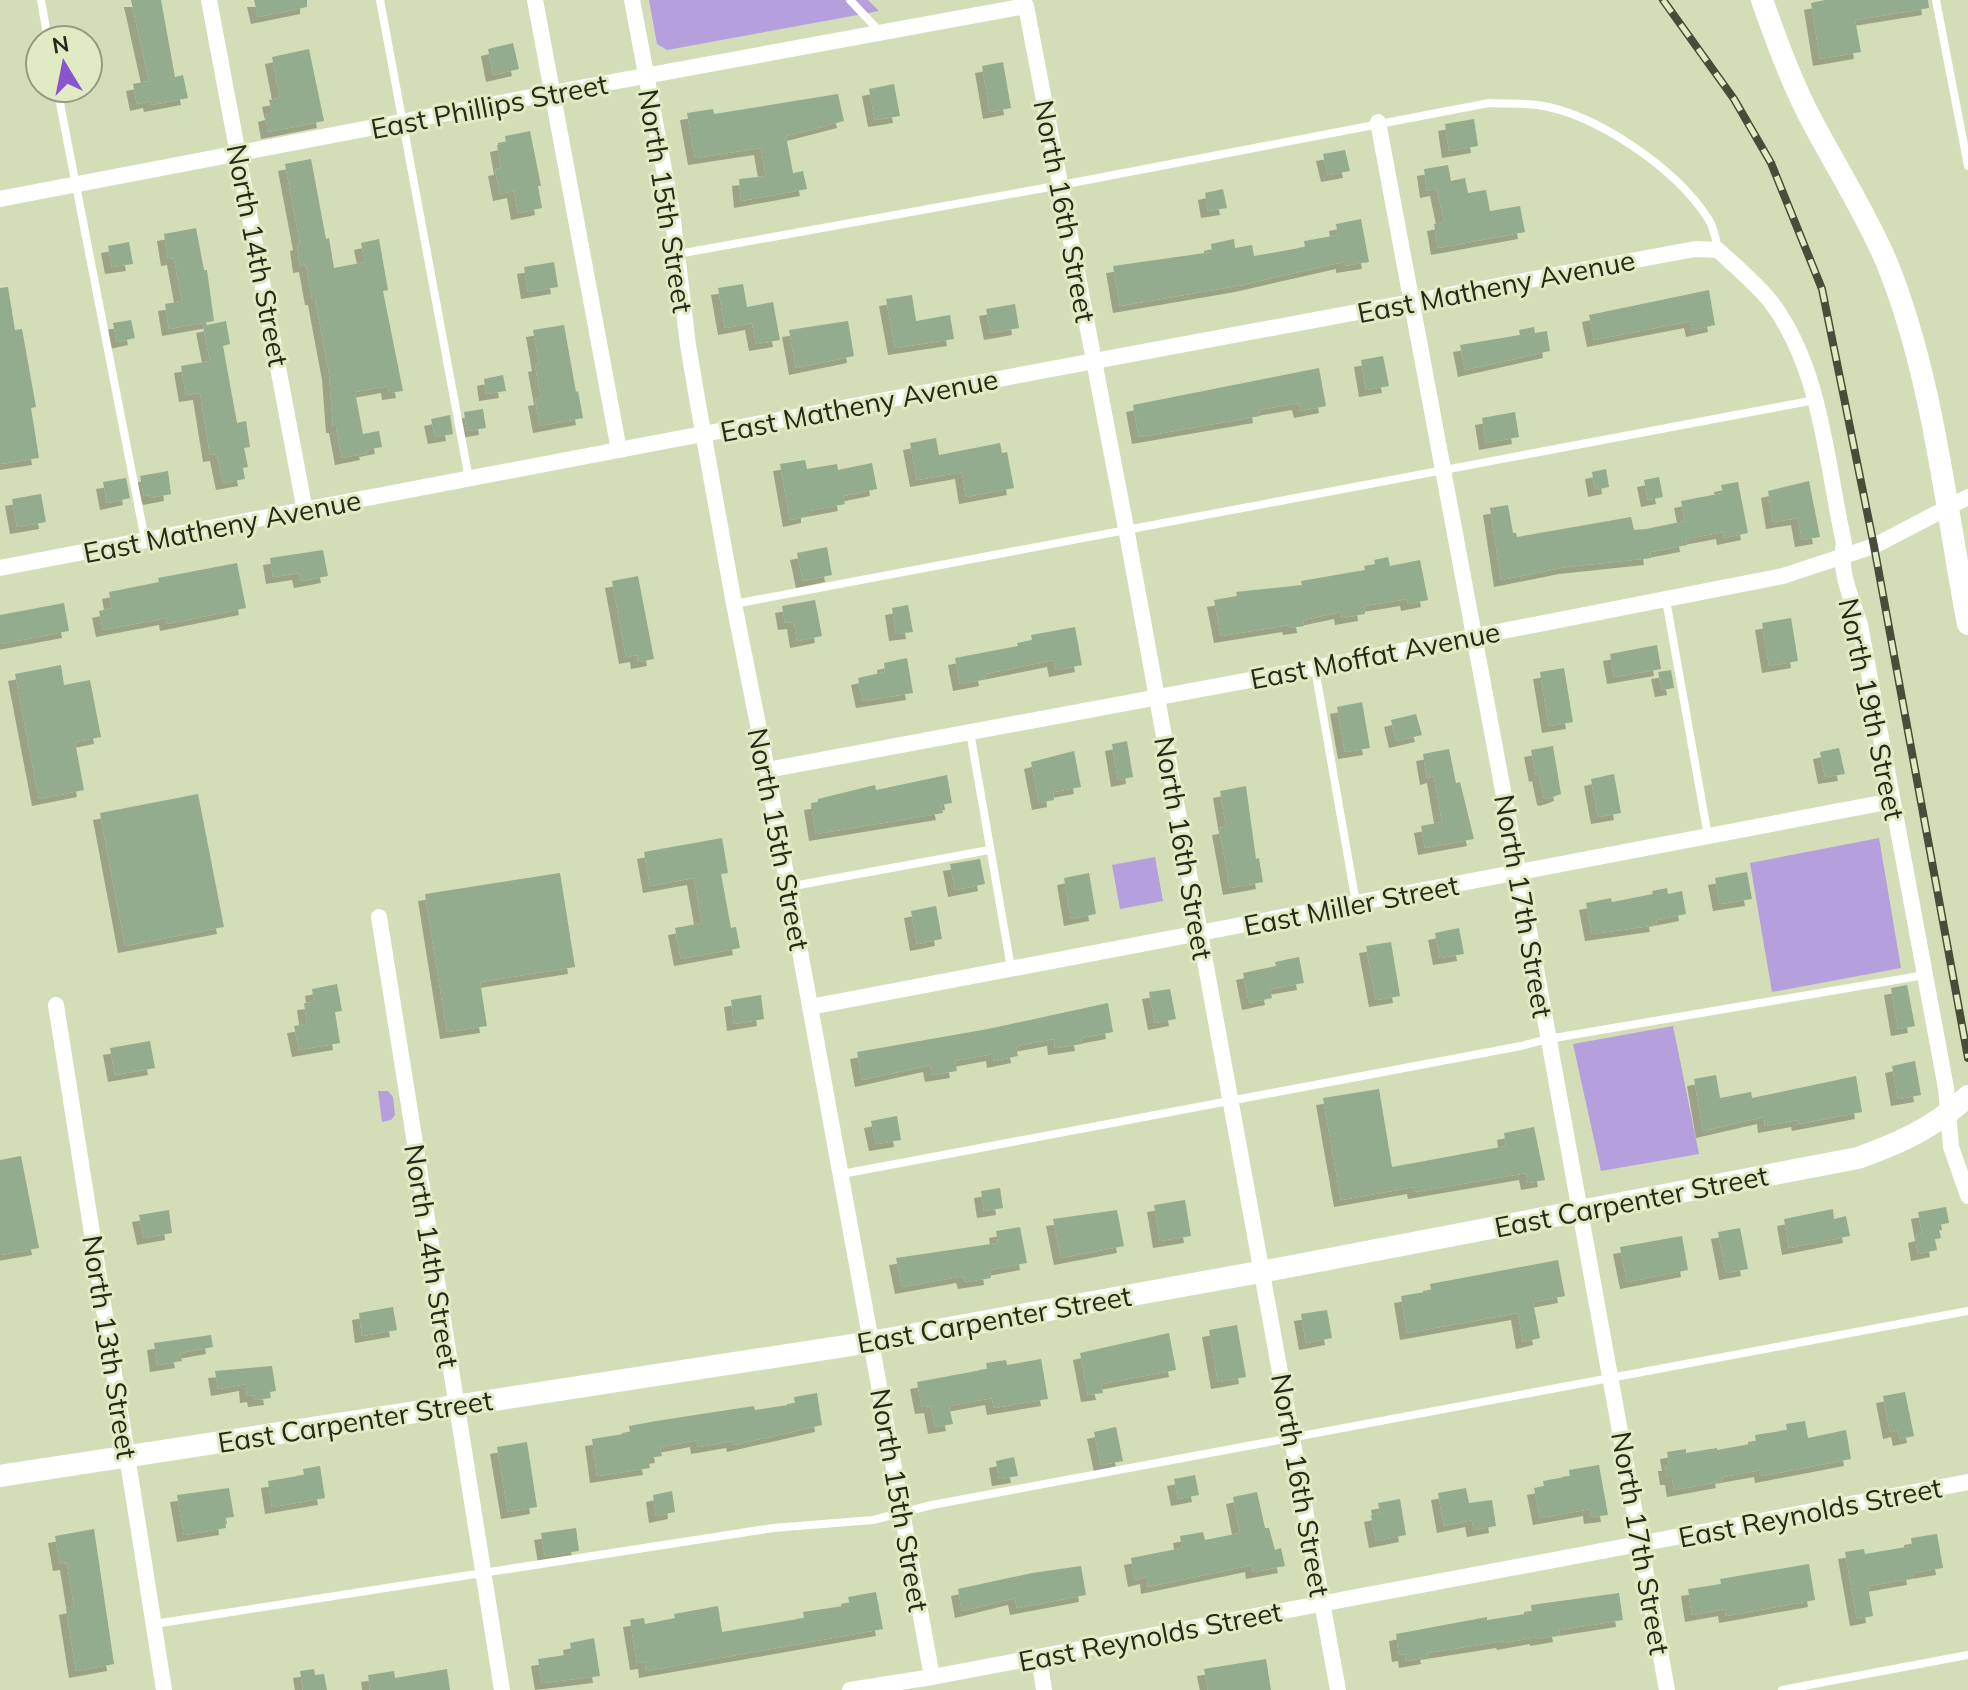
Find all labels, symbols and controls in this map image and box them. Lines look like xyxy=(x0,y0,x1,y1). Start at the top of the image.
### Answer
north arrow xyxy=(24,24,104,104)
text: N xyxy=(50,29,71,60)
street label: East Phillips Street xyxy=(368,66,611,146)
street label: North 15th Street xyxy=(631,87,701,315)
street label: North 16th Street xyxy=(1026,97,1104,325)
street label: North 14th Street xyxy=(219,141,297,369)
street label: East Matheny Avenue xyxy=(1354,242,1638,330)
street label: East Matheny Avenue xyxy=(717,361,1001,449)
street label: East Matheny Avenue xyxy=(80,482,364,570)
street label: North 19th Street xyxy=(1831,595,1913,823)
street label: East Moffat Avenue xyxy=(1247,614,1503,696)
street label: North 15th Street xyxy=(740,725,818,953)
street label: North 16th Street xyxy=(1147,734,1221,962)
street label: North 17th Street xyxy=(1487,792,1561,1020)
street label: East Miller Street xyxy=(1241,867,1462,943)
street label: North 14th Street xyxy=(397,1142,467,1370)
street label: East Carpenter Street xyxy=(1491,1157,1771,1245)
street label: North 13th Street xyxy=(75,1233,145,1461)
street label: East Carpenter Street xyxy=(854,1278,1134,1360)
street label: North 16th Street xyxy=(1264,1371,1338,1599)
street label: East Carpenter Street xyxy=(215,1382,495,1460)
street label: North 15th Street xyxy=(863,1386,937,1614)
street label: North 17th Street xyxy=(1604,1429,1678,1657)
street label: East Reynolds Street xyxy=(1675,1469,1945,1555)
street label: East Reynolds Street xyxy=(1015,1593,1285,1679)

